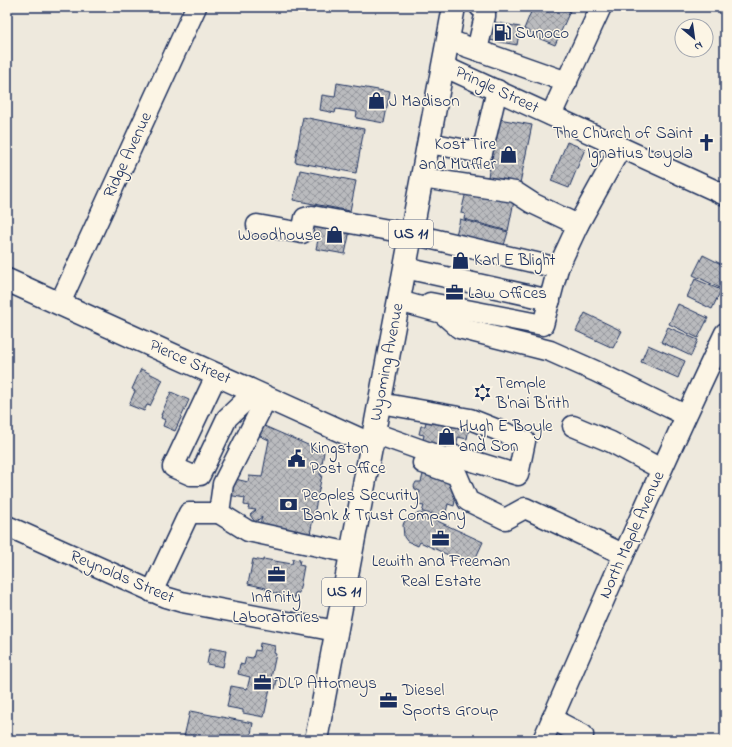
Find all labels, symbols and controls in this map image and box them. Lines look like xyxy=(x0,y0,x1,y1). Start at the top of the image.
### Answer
north arrow xyxy=(674,18,714,58)
place label: Sunoco xyxy=(515,21,569,46)
fuel station icon: Sunoco xyxy=(492,23,512,43)
text: N xyxy=(691,37,705,55)
street label: Pringle Street xyxy=(450,60,543,122)
place label: J Madison xyxy=(389,89,460,114)
shop icon: J Madison xyxy=(366,91,386,111)
street label: Ridge Avenue xyxy=(97,108,161,203)
place label: The Church of Saint Ignatius Loyola xyxy=(553,121,693,168)
place label: Kost Tire and Muffler xyxy=(419,132,497,177)
church icon: The Church of Saint Ignatius Loyola xyxy=(696,133,716,153)
shop icon: Kost Tire and Muffler xyxy=(499,144,519,164)
road number: US 11 xyxy=(389,220,433,248)
place label: Woodhouse xyxy=(238,223,321,248)
shop icon: Woodhouse xyxy=(324,225,344,245)
place label: Karl E Blight xyxy=(474,248,556,275)
shop icon: Karl E Blight xyxy=(451,250,471,270)
place label: Law Offices xyxy=(468,281,547,306)
office icon: Law Offices xyxy=(445,283,465,303)
street label: Wyoming Avenue xyxy=(363,301,413,423)
street label: Pierce Street xyxy=(145,333,235,391)
place label: Temple B'nai B'rith xyxy=(495,371,569,416)
synagogue icon: Temple B'nai B'rith xyxy=(473,383,493,403)
place label: Hugh E Boyle and Son xyxy=(459,414,553,459)
shop icon: Hugh E Boyle and Son xyxy=(436,426,456,446)
place label: Kingston Post Office xyxy=(310,436,386,481)
public building icon: Kingston Post Office xyxy=(287,448,307,468)
street label: North Maple Avenue xyxy=(593,467,672,603)
place label: Peoples Security Bank & Trust Company xyxy=(301,483,466,529)
bank icon: Peoples Security Bank & Trust Company xyxy=(279,495,299,515)
office icon: Lewith and Freeman Real Estate xyxy=(431,529,451,549)
street label: Reynolds Street xyxy=(65,544,178,611)
place label: Lewith and Freeman Real Estate xyxy=(372,549,510,594)
office icon: Infinity Laboratories xyxy=(266,565,286,585)
road number: US 11 xyxy=(322,578,366,606)
place label: Infinity Laboratories xyxy=(233,585,319,630)
place label: DLP Attorneys xyxy=(274,671,377,697)
office icon: DLP Attorneys xyxy=(252,673,272,693)
place label: Diesel Sports Group xyxy=(401,678,499,723)
office icon: Diesel Sports Group xyxy=(379,690,399,710)

